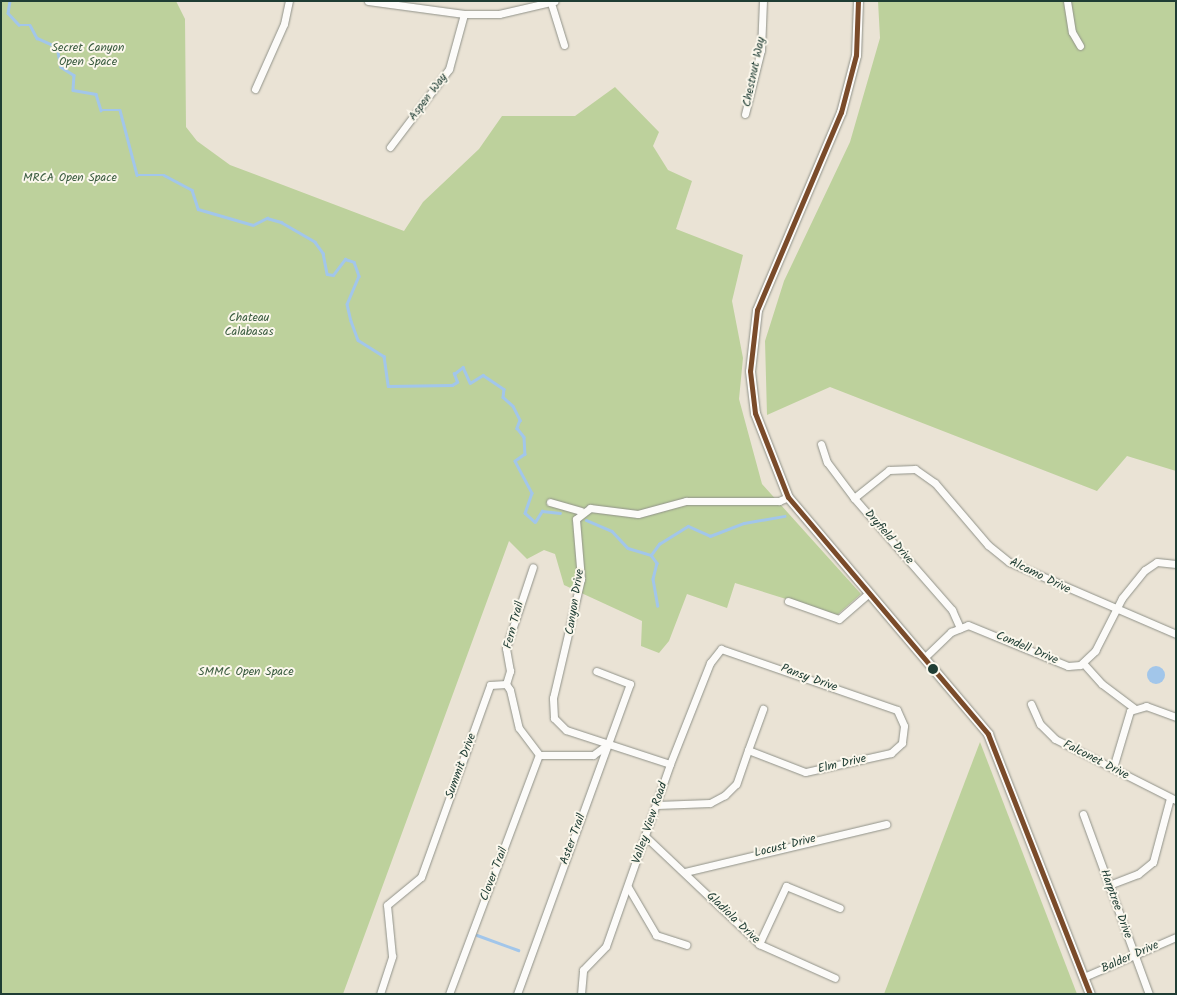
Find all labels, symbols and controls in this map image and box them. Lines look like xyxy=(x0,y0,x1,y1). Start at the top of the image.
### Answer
street label: Chestnut Way xyxy=(740,36,768,108)
park label: Secret Canyon Open Space xyxy=(52,41,124,69)
street label: Aspen Way xyxy=(406,71,450,123)
park label: MRCA Open Space xyxy=(23,171,117,185)
park label: Chateau Calabasas xyxy=(224,311,274,339)
street label: Dryfield Drive xyxy=(861,507,917,567)
street label: Alcamo Drive xyxy=(1007,555,1073,597)
street label: Canyon Drive xyxy=(563,568,587,636)
street label: Fern Trail xyxy=(501,600,527,650)
street label: Condell Drive xyxy=(994,628,1060,668)
street label: Pansy Drive xyxy=(779,661,839,695)
unlabelled marker xyxy=(928,664,938,674)
park label: SMMC Open Space xyxy=(198,665,294,679)
street label: Summit Drive xyxy=(443,731,479,801)
street label: Falconet Drive xyxy=(1061,737,1131,783)
street label: Elm Drive xyxy=(816,751,868,777)
street label: Valley View Road xyxy=(629,780,671,866)
street label: Aster Trail xyxy=(557,812,589,866)
street label: Locust Drive xyxy=(753,831,817,861)
street label: Clover Trail xyxy=(477,845,511,903)
street label: Harptree Drive xyxy=(1097,867,1135,941)
street label: Gladiola Drive xyxy=(703,889,763,947)
street label: Balder Drive xyxy=(1099,938,1161,976)

